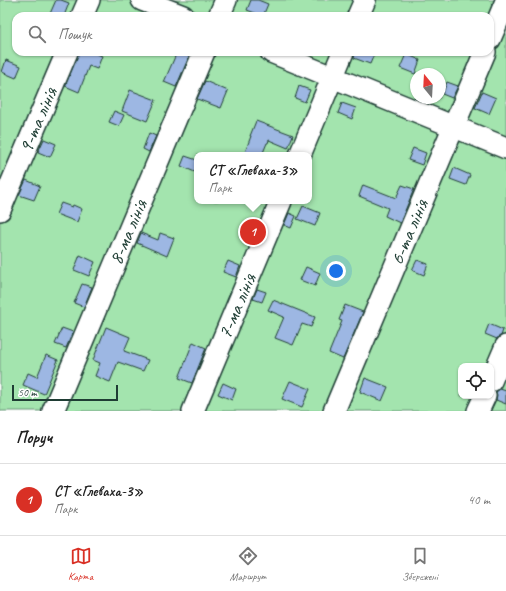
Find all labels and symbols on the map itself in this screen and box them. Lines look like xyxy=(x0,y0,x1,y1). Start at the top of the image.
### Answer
north arrow xyxy=(410,68,446,104)
street label: 9-та лінія xyxy=(13,83,63,157)
street label: 8-ма лінія xyxy=(103,195,153,268)
street label: 6-та лінія xyxy=(384,195,434,269)
pin: 1 xyxy=(240,217,266,247)
your location xyxy=(326,261,346,281)
street label: 7-ма лінія xyxy=(212,269,262,342)
scale bar xyxy=(12,383,118,402)

